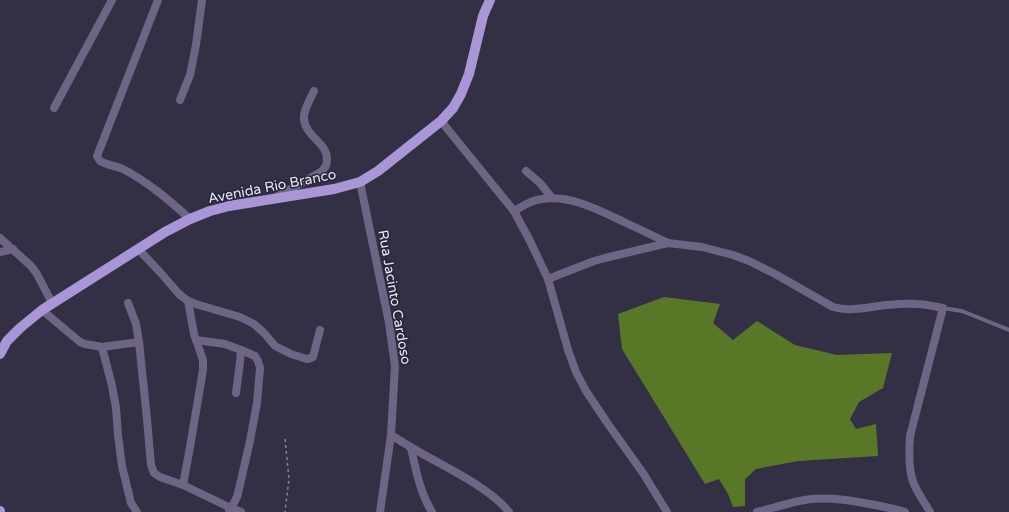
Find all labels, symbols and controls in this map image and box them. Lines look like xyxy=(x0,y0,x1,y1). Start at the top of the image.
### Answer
street label: Avenida Rio Branco xyxy=(206,166,338,207)
street label: Rua Jacinto Cardoso xyxy=(374,228,415,366)

